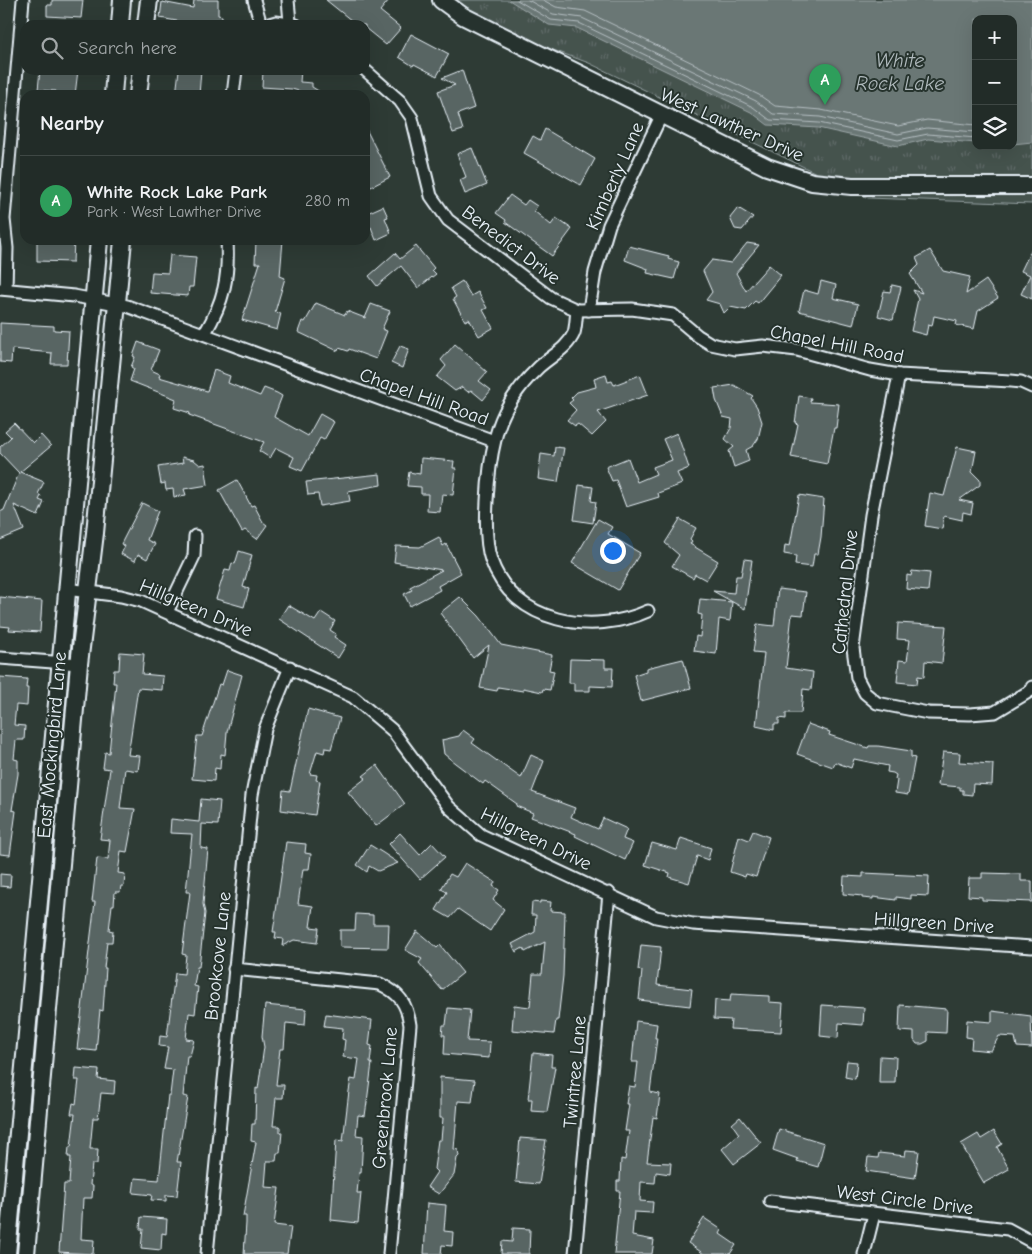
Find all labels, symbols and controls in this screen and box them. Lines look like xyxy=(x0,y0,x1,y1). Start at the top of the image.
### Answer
map controls xyxy=(972,15,1017,150)
button: + xyxy=(972,15,1017,60)
search box xyxy=(20,20,370,75)
icon: search xyxy=(38,34,66,62)
text: Search here xyxy=(78,37,177,59)
water label: White Rock Lake xyxy=(856,49,944,95)
button: − xyxy=(972,60,1017,105)
pin: A xyxy=(809,64,841,105)
street label: West Lawther Drive xyxy=(657,83,807,167)
button: layers xyxy=(972,105,1017,150)
text: Nearby xyxy=(40,111,104,135)
street label: Kimberly Lane xyxy=(581,119,649,233)
text: White Rock Lake Park xyxy=(87,181,267,203)
text: A xyxy=(52,192,60,210)
text: 280 m xyxy=(305,192,350,210)
street label: Benedict Drive xyxy=(457,201,565,289)
text: Park · West Lawther Drive xyxy=(87,203,261,221)
street label: Chapel Hill Road xyxy=(768,320,906,368)
street label: Chapel Hill Road xyxy=(357,363,491,431)
street label: Cathedral Drive xyxy=(828,529,862,655)
your location xyxy=(600,538,626,564)
street label: Hillgreen Drive xyxy=(136,574,256,642)
street label: East Mockingbird Lane xyxy=(33,651,71,839)
street label: Hillgreen Drive xyxy=(477,803,595,875)
street label: Brookcove Lane xyxy=(200,891,236,1021)
street label: Hillgreen Drive xyxy=(873,908,995,938)
street label: Twintree Lane xyxy=(559,1015,591,1129)
street label: Greenbrook Lane xyxy=(368,1026,402,1170)
street label: West Circle Drive xyxy=(835,1181,975,1219)

